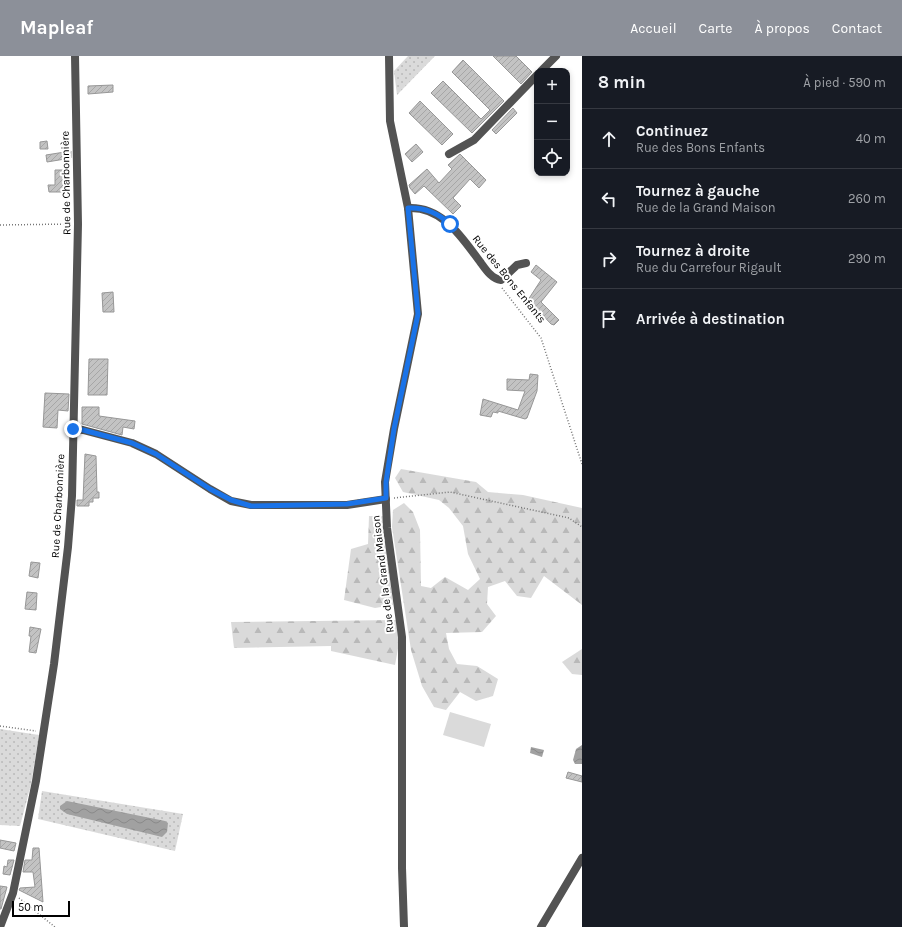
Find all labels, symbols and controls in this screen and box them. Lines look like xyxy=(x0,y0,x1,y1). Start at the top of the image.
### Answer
text: Mapleaf xyxy=(20,17,93,39)
text: Accueil xyxy=(630,20,677,37)
text: Carte xyxy=(699,20,732,37)
text: À propos xyxy=(754,20,810,37)
text: Contact xyxy=(832,20,882,37)
map controls xyxy=(534,68,570,176)
button: + xyxy=(534,68,570,104)
text: 8 min xyxy=(598,72,646,92)
text: À pied · 590 m xyxy=(803,75,886,90)
button: − xyxy=(534,104,570,140)
text: Continuez xyxy=(636,122,708,140)
icon: ahead xyxy=(598,128,620,150)
street label: Rue de Charbonnière xyxy=(59,130,73,235)
text: 40 m xyxy=(856,131,886,146)
button: locate xyxy=(534,140,570,176)
text: Rue des Bons Enfants xyxy=(636,140,765,155)
text: Tournez à gauche xyxy=(636,182,760,200)
icon: left xyxy=(598,188,620,210)
text: 260 m xyxy=(848,191,886,206)
text: Rue de la Grand Maison xyxy=(636,200,776,215)
route start xyxy=(441,215,459,233)
street label: Rue des Bons Enfants xyxy=(470,232,549,326)
text: Tournez à droite xyxy=(636,242,750,260)
icon: right xyxy=(598,248,620,270)
text: 290 m xyxy=(848,251,886,266)
text: Rue du Carrefour Rigault xyxy=(636,260,781,275)
icon: arrive xyxy=(598,308,620,330)
text: Arrivée à destination xyxy=(636,310,785,328)
route end xyxy=(64,420,82,438)
street label: Rue de Charbonnière xyxy=(49,453,67,558)
street label: Rue de la Grand Maison xyxy=(369,515,397,633)
scale bar xyxy=(12,899,70,918)
text: 50 m xyxy=(18,901,44,914)

